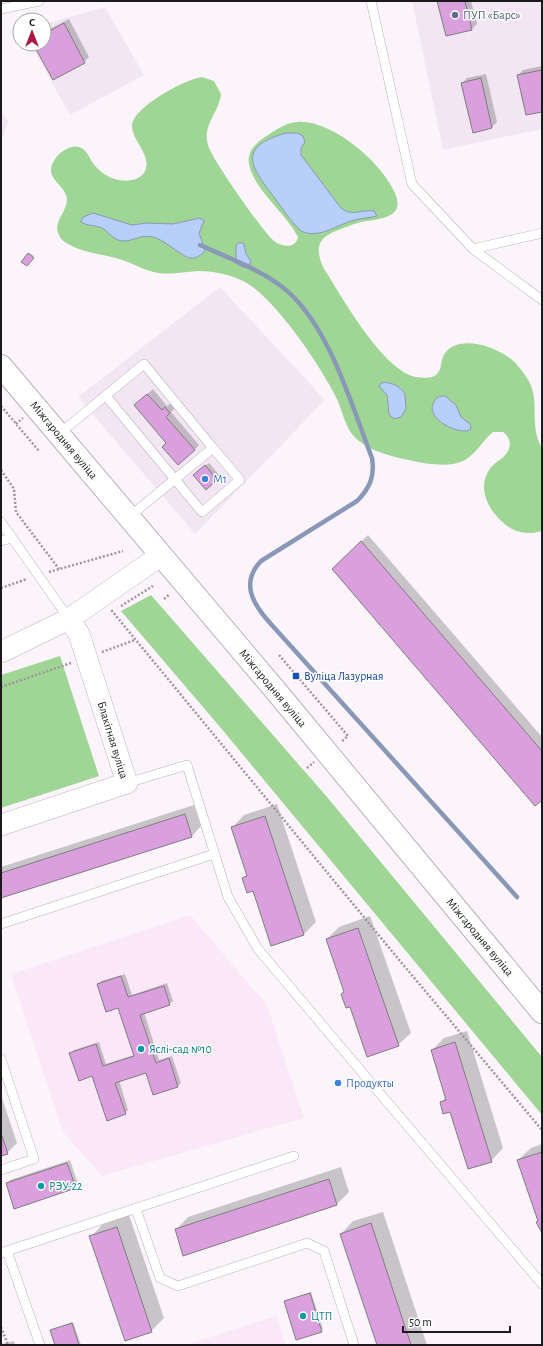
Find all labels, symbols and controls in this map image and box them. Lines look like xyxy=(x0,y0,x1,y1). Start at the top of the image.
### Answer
place label: ПУП «Барс» xyxy=(463,9,521,21)
marker: ПУП «Барс» xyxy=(450,10,460,20)
north arrow xyxy=(12,12,52,52)
text: С xyxy=(29,17,35,28)
street label: Міжгародняя вуліца xyxy=(27,399,100,482)
place label: М1 xyxy=(213,473,227,485)
marker: М1 xyxy=(200,474,210,484)
street label: Міжгародняя вуліца xyxy=(236,647,309,730)
place label: Вуліца Лазурная xyxy=(304,670,384,683)
marker: Вуліца Лазурная xyxy=(291,671,301,681)
street label: Блакітная вуліца xyxy=(95,700,131,781)
street label: Міжгародняя вуліца xyxy=(443,896,516,979)
place label: Яслі-сад №10 xyxy=(149,1043,212,1055)
marker: Яслі-сад №10 xyxy=(136,1044,146,1054)
place label: Продукты xyxy=(346,1077,394,1090)
marker: Продукты xyxy=(333,1078,343,1088)
place label: РЭУ-22 xyxy=(49,1180,83,1192)
marker: РЭУ-22 xyxy=(36,1181,46,1191)
scale bar xyxy=(403,1308,510,1334)
place label: ЦТП xyxy=(311,1310,332,1322)
marker: ЦТП xyxy=(298,1311,308,1321)
text: 50 m xyxy=(409,1316,432,1328)

